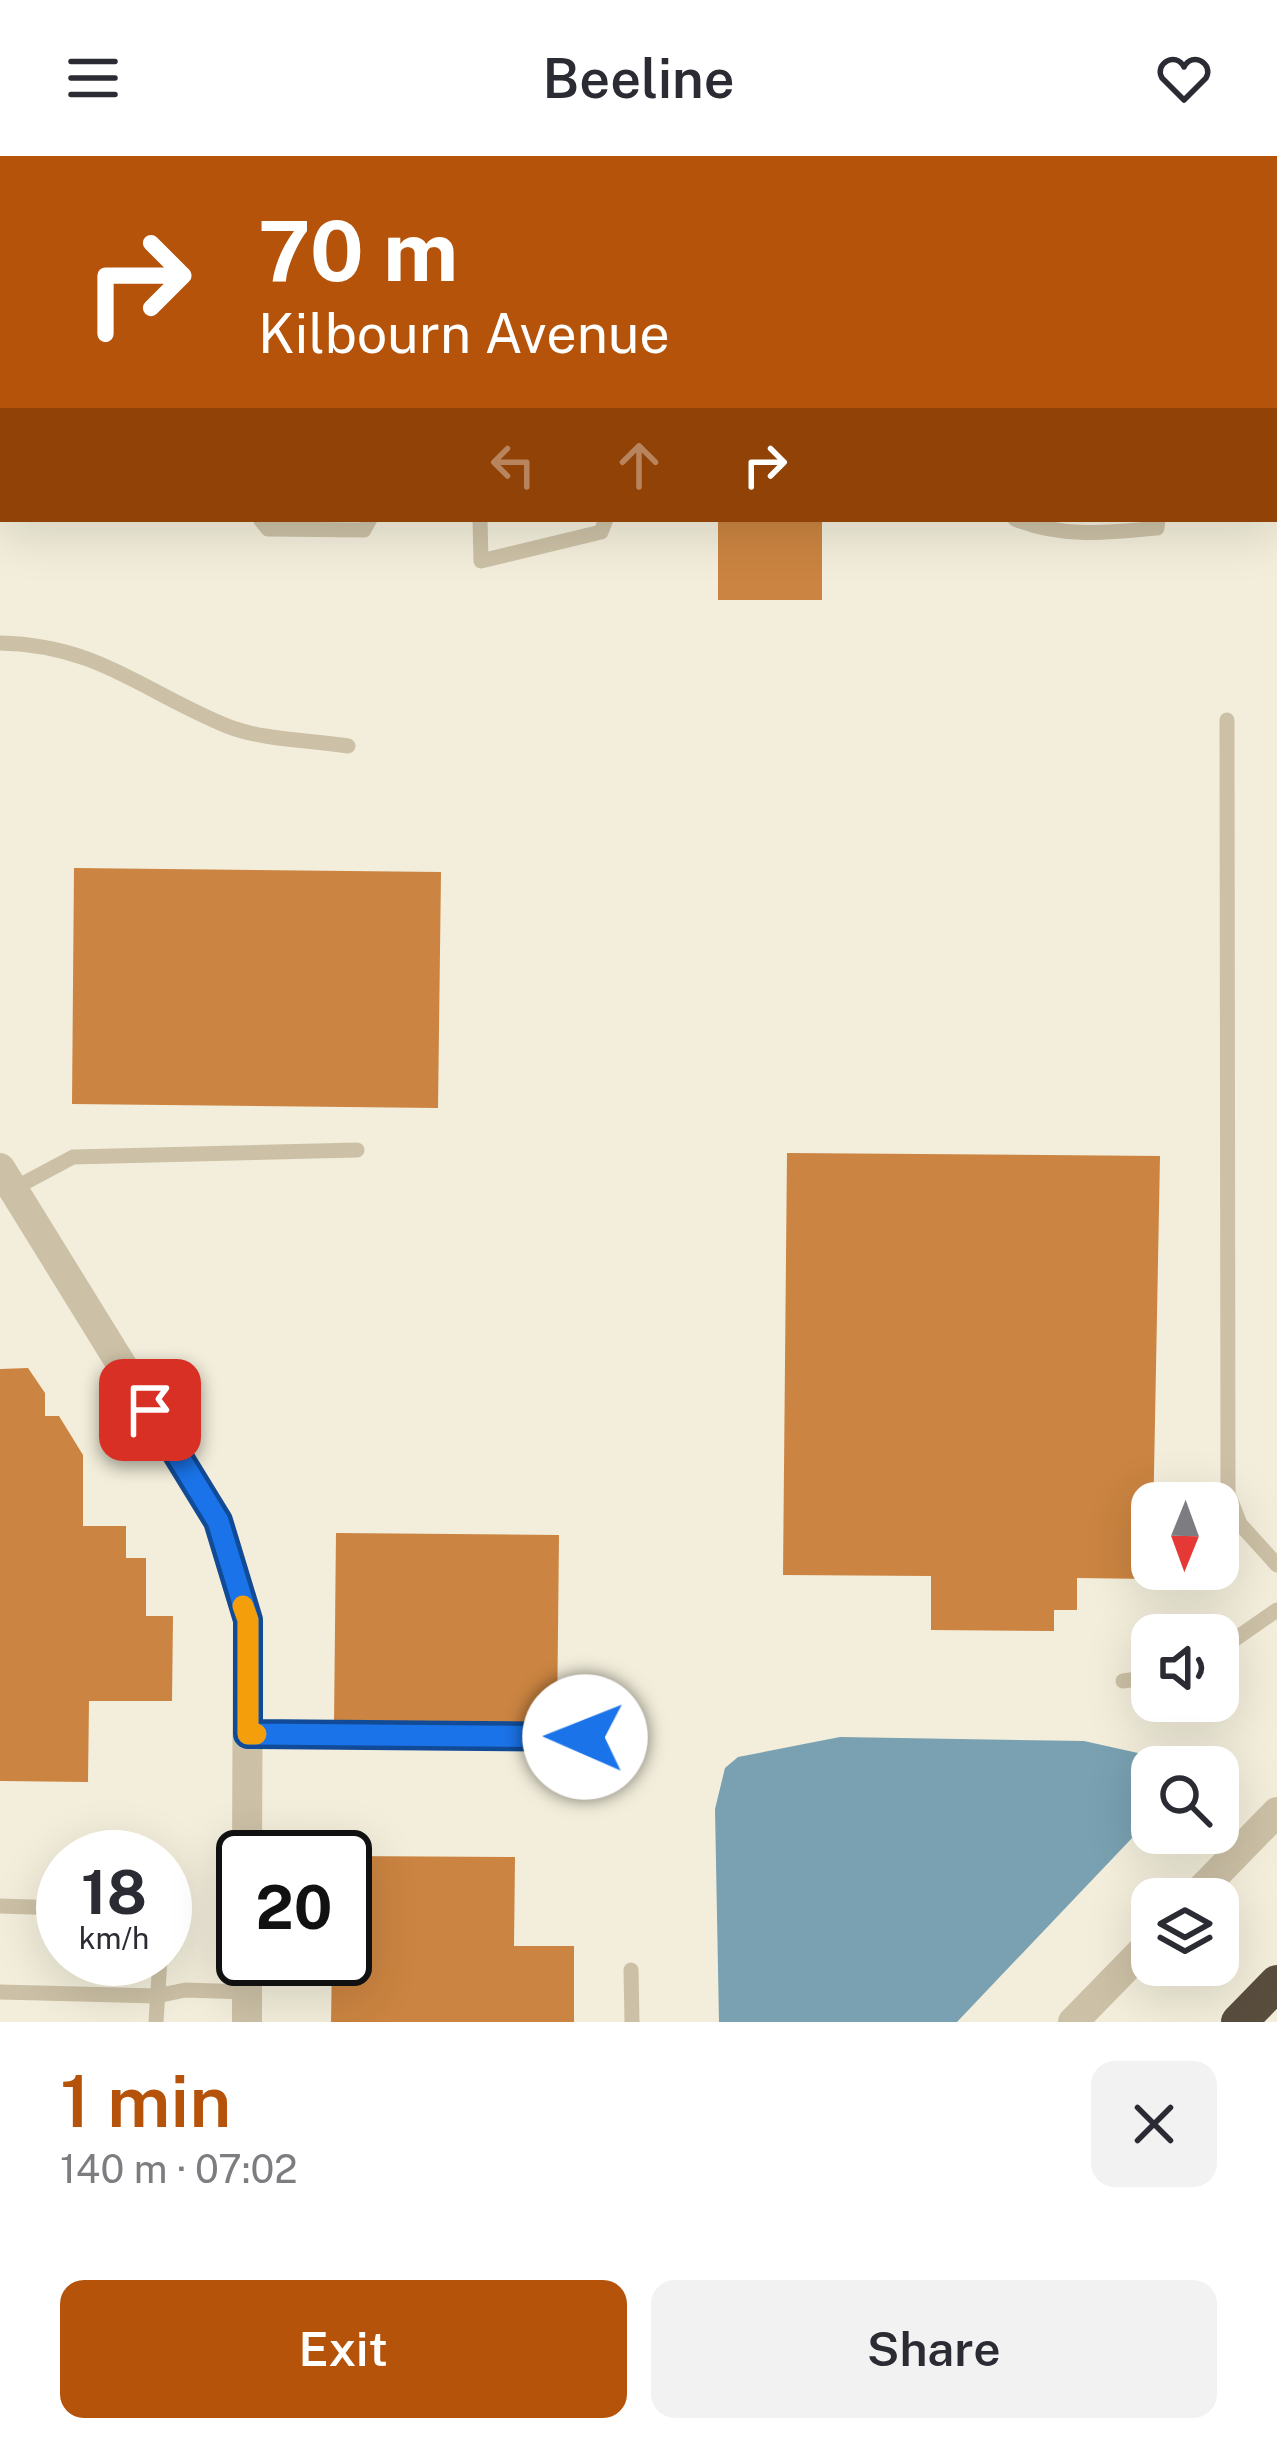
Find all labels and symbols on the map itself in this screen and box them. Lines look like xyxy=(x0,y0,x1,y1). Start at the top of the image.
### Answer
pin xyxy=(99,1359,201,1461)
north arrow xyxy=(1131,1482,1239,1590)
position arrow xyxy=(522,1674,648,1800)
speed limit sign: 20 xyxy=(216,1830,372,1986)

